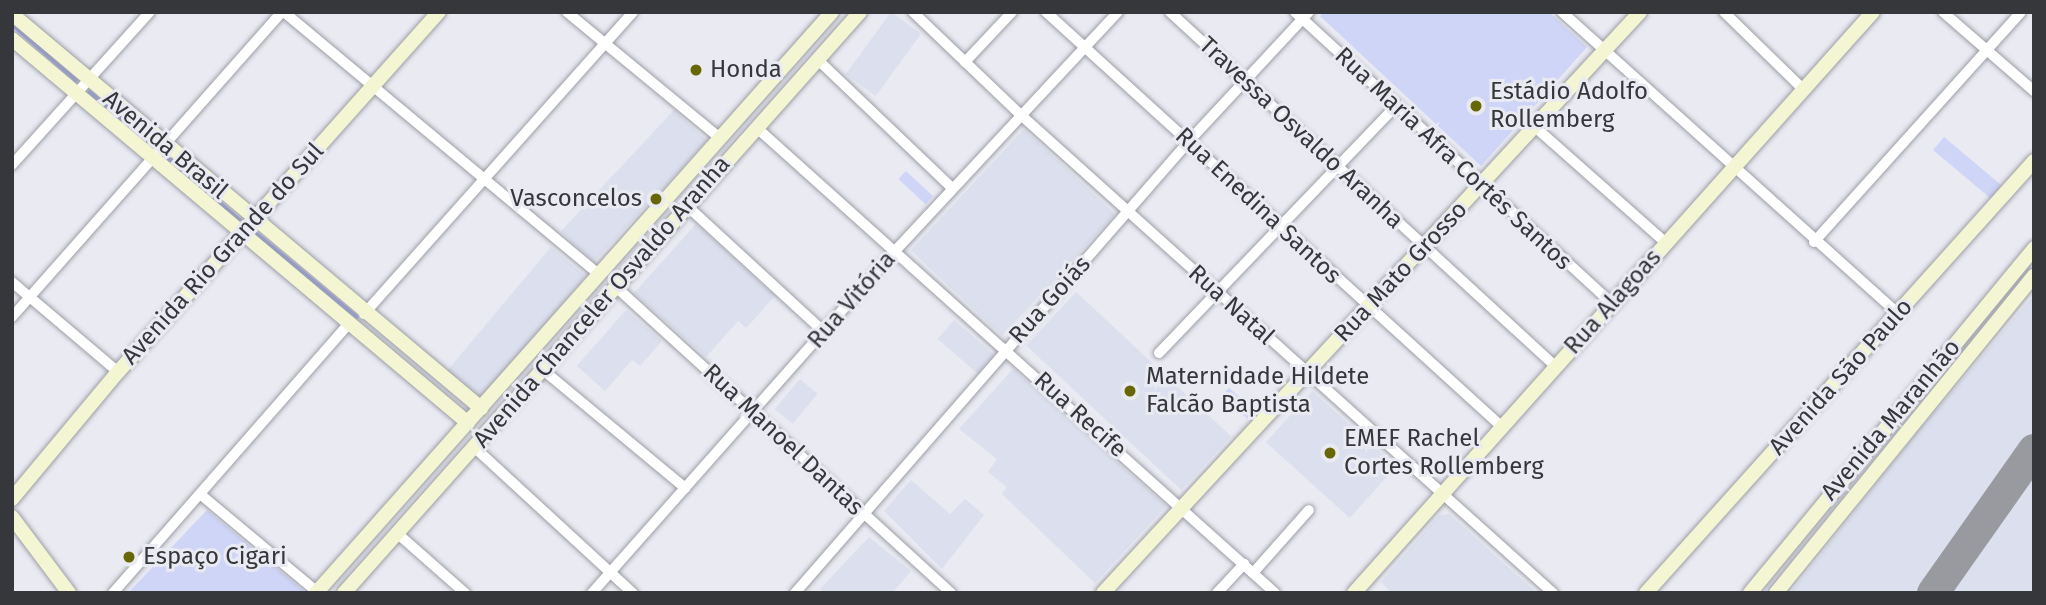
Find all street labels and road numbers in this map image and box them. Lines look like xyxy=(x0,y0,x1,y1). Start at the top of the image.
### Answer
street label: Travessa Osvaldo Aranha xyxy=(1193,31,1409,235)
street label: Rua Maria Afra Cortês Santos xyxy=(1328,42,1578,276)
street label: Avenida Brasil xyxy=(97,84,233,206)
street label: Rua Enedina Santos xyxy=(1169,122,1347,290)
street label: Avenida Rio Grande do Sul xyxy=(116,137,330,371)
street label: Avenida Chanceler Osvaldo Aranha xyxy=(467,150,737,454)
street label: Rua Mato Grosso xyxy=(1328,196,1474,348)
street label: Rua Alagoas xyxy=(1558,244,1668,360)
street label: Rua Vitória xyxy=(802,245,902,355)
street label: Rua Goiás xyxy=(1003,250,1097,350)
street label: Rua Natal xyxy=(1182,259,1280,351)
street label: Avenida São Paulo xyxy=(1763,293,1919,461)
street label: Avenida Maranhão xyxy=(1815,334,1967,506)
street label: Rua Manoel Dantas xyxy=(697,358,869,522)
street label: Rua Recife xyxy=(1028,366,1132,464)

